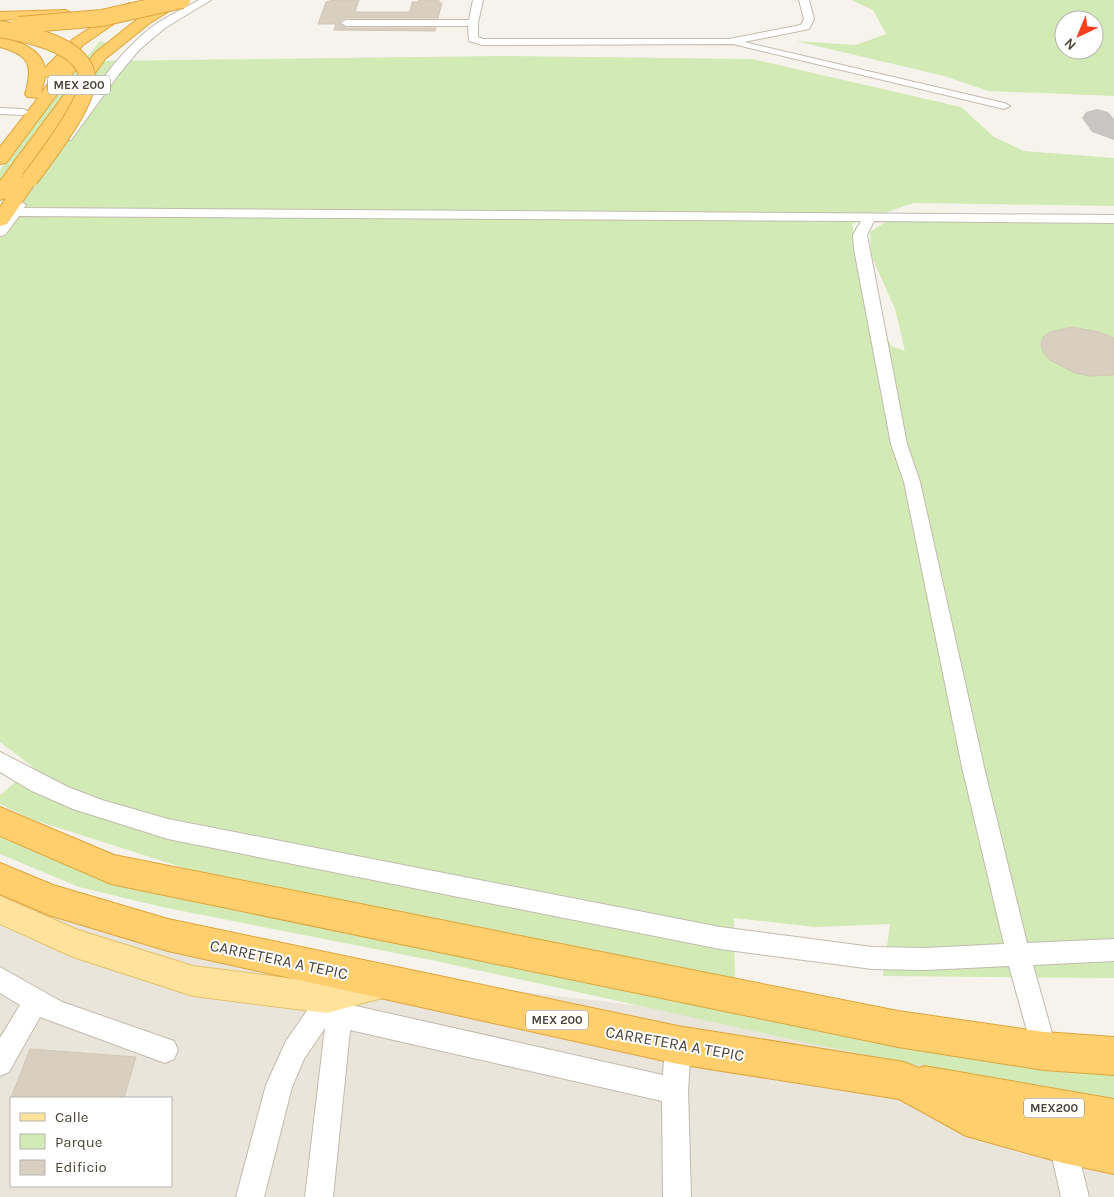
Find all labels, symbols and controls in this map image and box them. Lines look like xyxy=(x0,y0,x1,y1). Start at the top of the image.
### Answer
north arrow xyxy=(1054,10,1104,60)
text: N xyxy=(1061,34,1080,54)
road number: MEX 200 xyxy=(48,76,110,94)
street label: CARRETERA A TEPIC xyxy=(208,936,350,983)
road number: MEX 200 xyxy=(526,1010,588,1030)
street label: CARRETERA A TEPIC xyxy=(604,1022,746,1065)
legend xyxy=(10,1097,172,1187)
road number: MEX200 xyxy=(1024,1098,1084,1118)
text: Calle xyxy=(55,1108,89,1126)
text: Parque xyxy=(55,1133,103,1151)
text: Edificio xyxy=(55,1158,107,1176)

